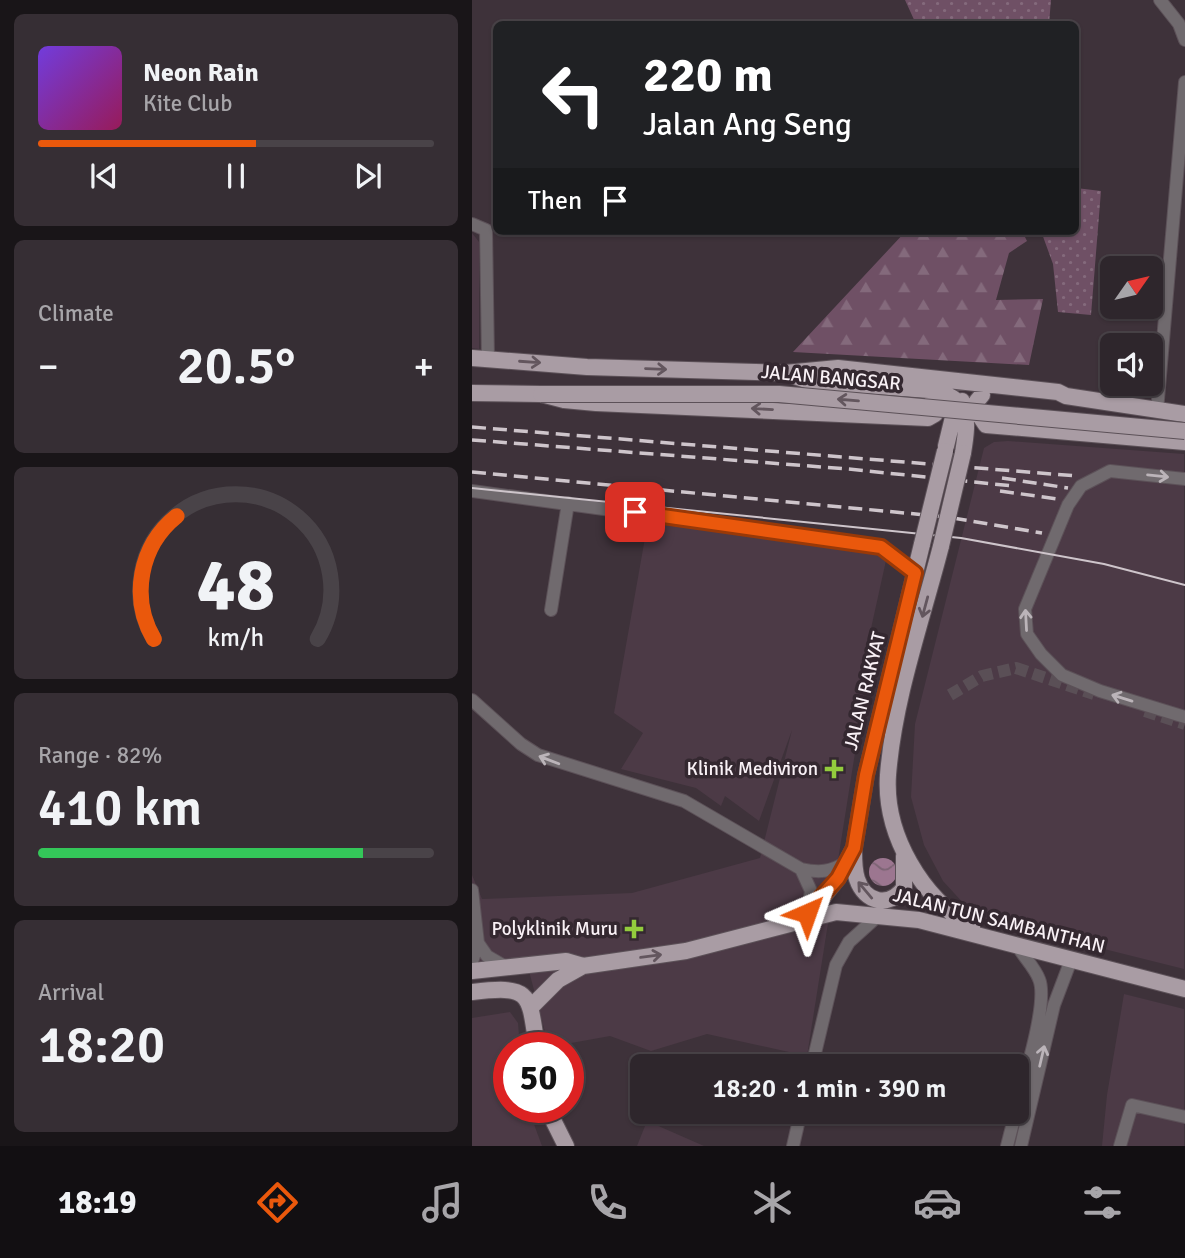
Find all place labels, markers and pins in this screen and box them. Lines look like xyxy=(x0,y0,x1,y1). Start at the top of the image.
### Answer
pin xyxy=(605,482,665,542)
place label: Klinik Mediviron xyxy=(687,757,818,781)
marker: Klinik Mediviron xyxy=(824,759,844,779)
place label: Polyklinik Muru xyxy=(491,917,618,941)
marker: Polyklinik Muru xyxy=(624,919,644,939)

